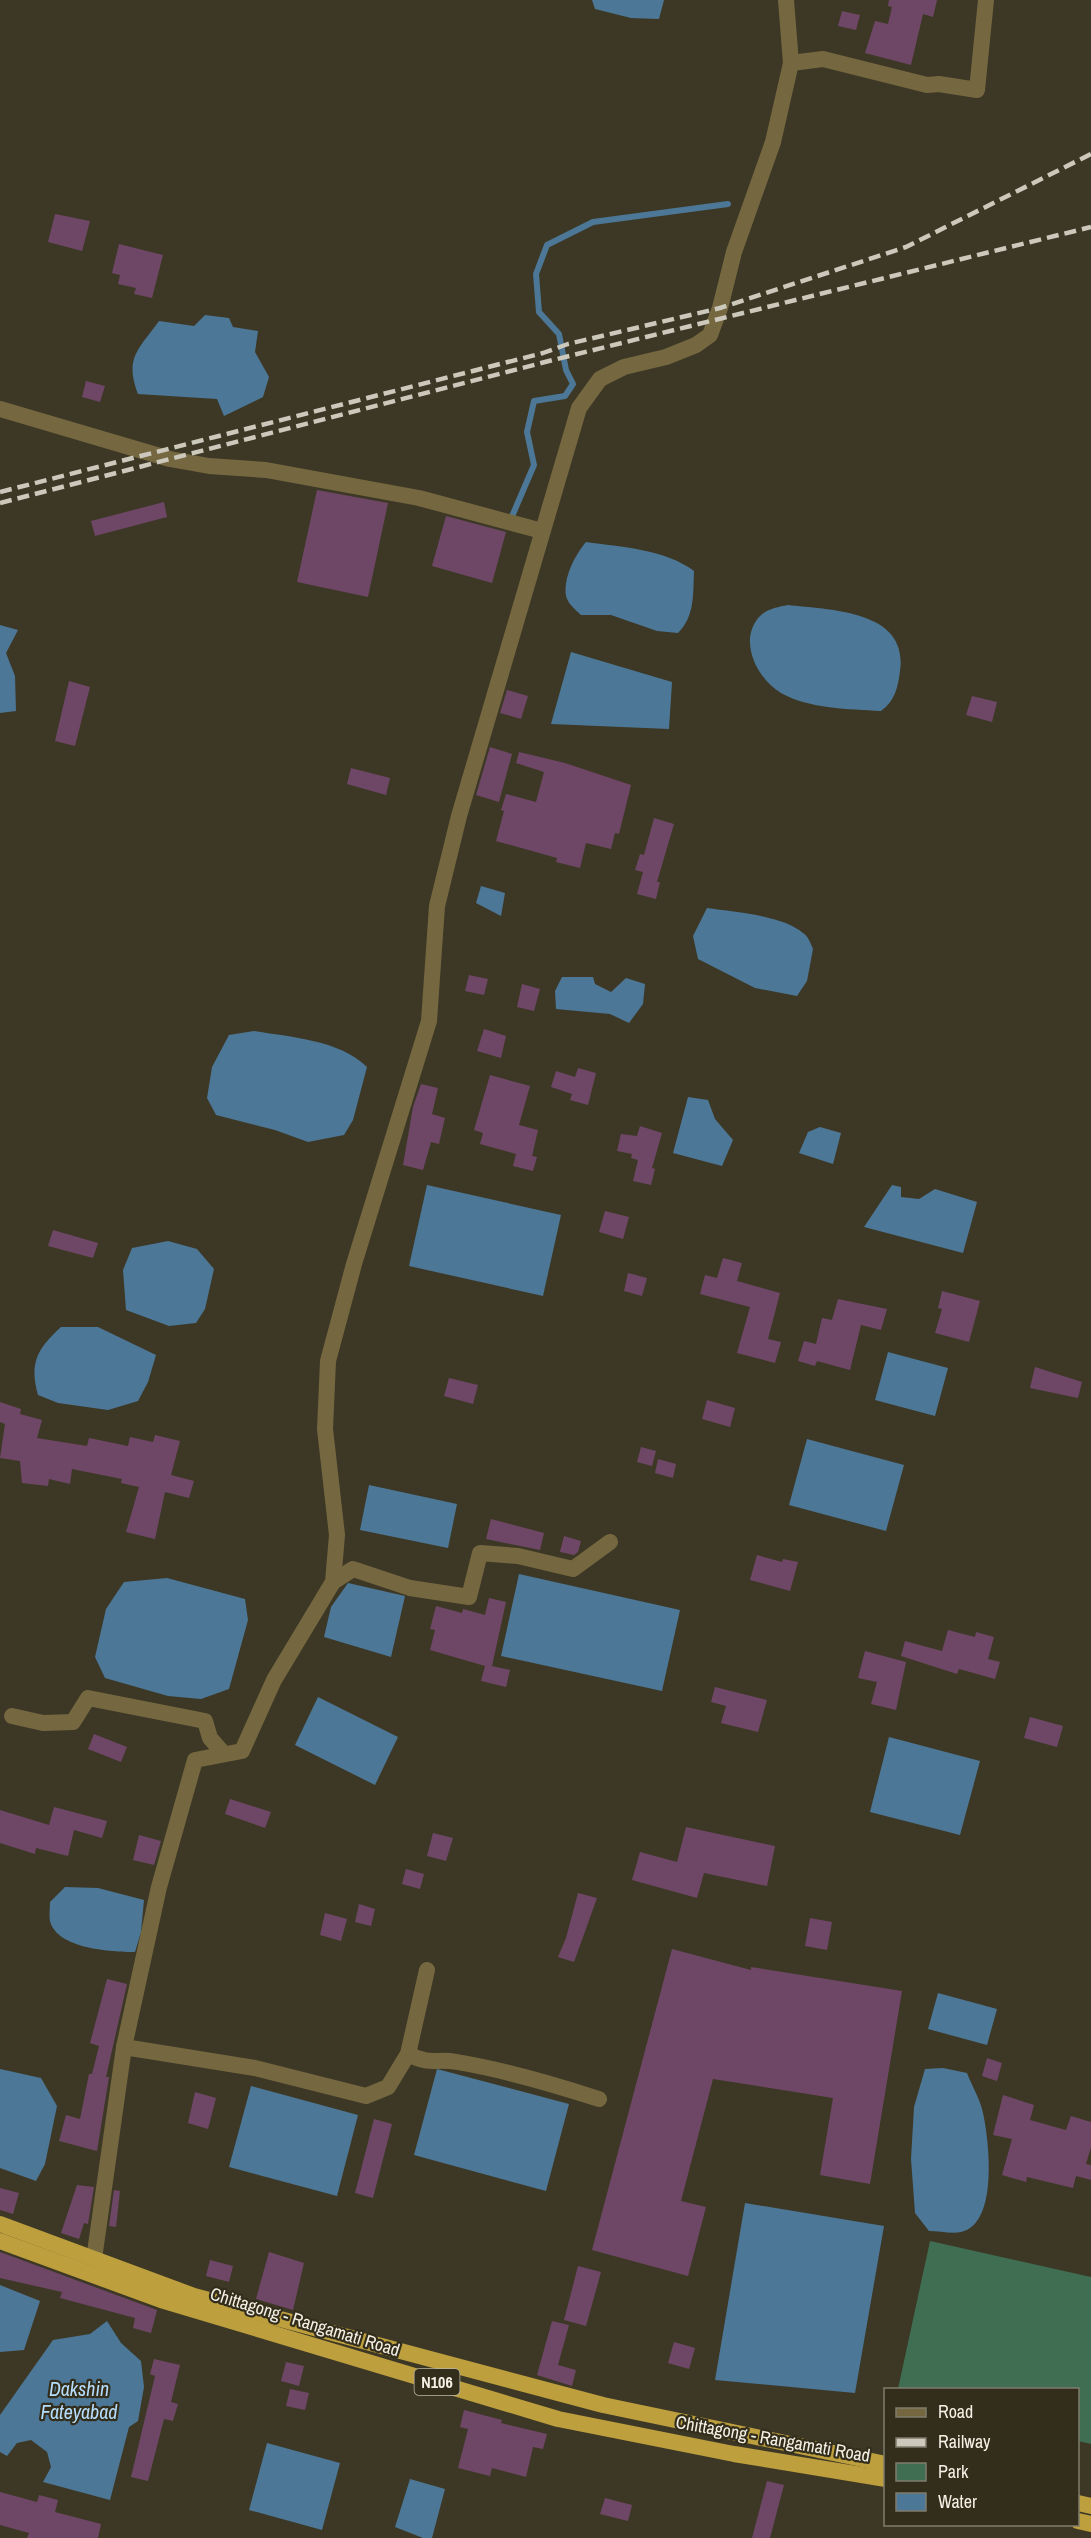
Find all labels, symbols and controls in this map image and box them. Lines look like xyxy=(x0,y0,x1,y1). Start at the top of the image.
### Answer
street label: Chittagong - Rangamati Road xyxy=(207,2281,403,2362)
road number: N106 xyxy=(414,2369,460,2395)
water label: Dakshin Fateyabad xyxy=(41,2375,118,2425)
legend xyxy=(884,2388,1079,2526)
text: Road xyxy=(938,2399,973,2424)
street label: Chittagong - Rangamati Road xyxy=(674,2409,872,2468)
text: Railway xyxy=(938,2429,991,2454)
text: Park xyxy=(938,2459,969,2484)
text: Water xyxy=(938,2489,977,2514)

